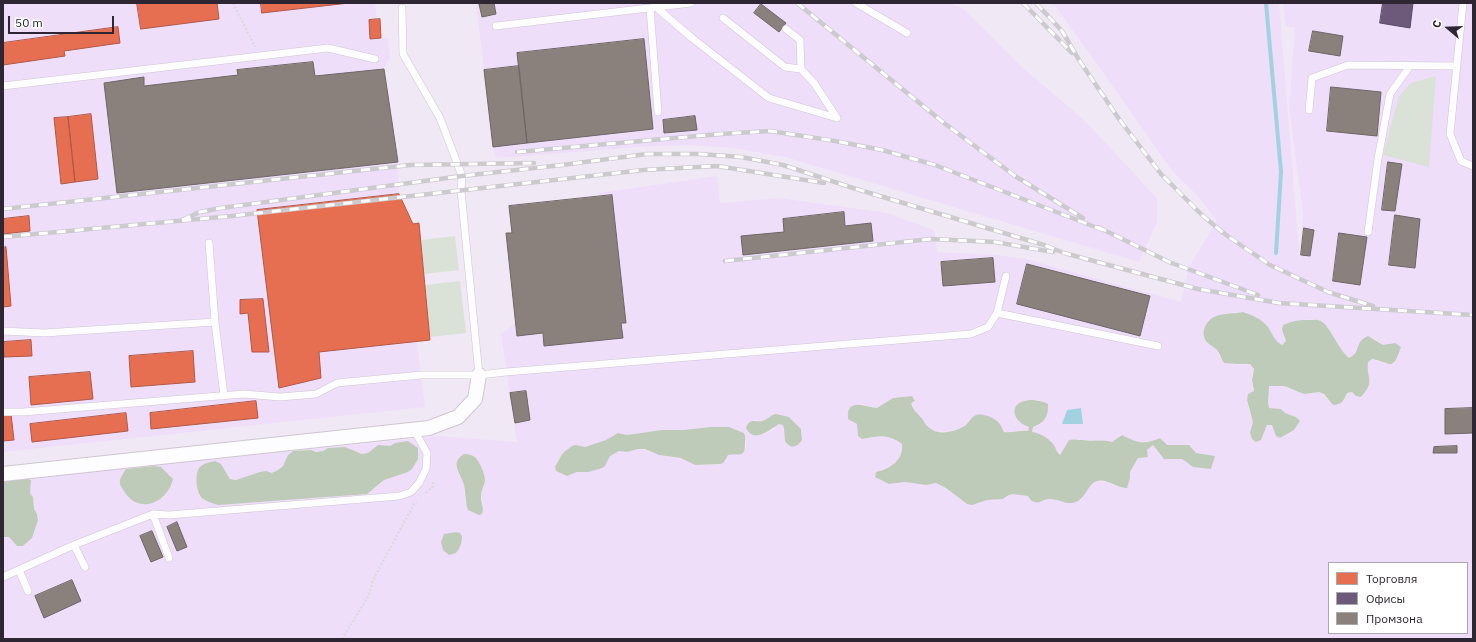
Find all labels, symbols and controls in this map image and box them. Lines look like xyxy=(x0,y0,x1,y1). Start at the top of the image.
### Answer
scale bar xyxy=(10,8,116,34)
north arrow xyxy=(1428,8,1468,48)
text: 50 m xyxy=(15,15,43,30)
text: С xyxy=(1429,18,1444,30)
legend xyxy=(1328,562,1468,634)
text: Торговля xyxy=(1366,571,1417,586)
text: Офисы xyxy=(1366,591,1405,606)
text: Промзона xyxy=(1366,611,1423,626)

